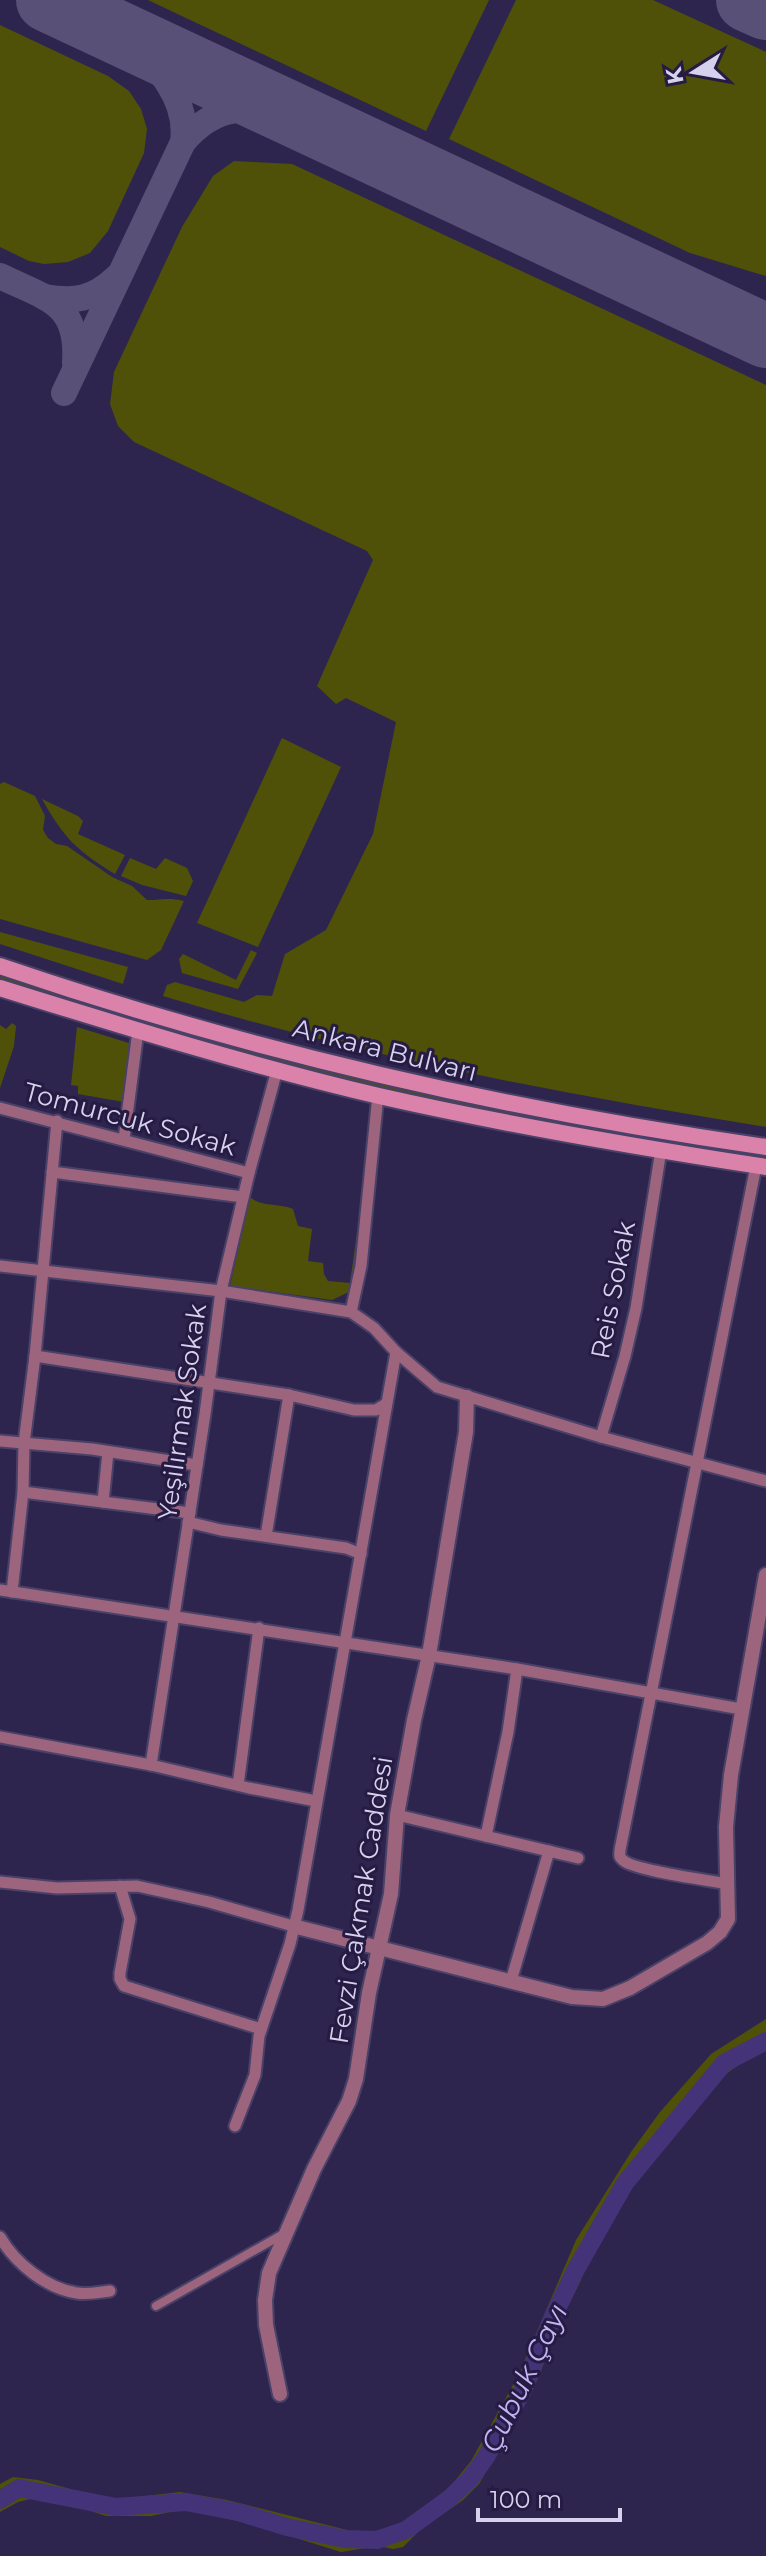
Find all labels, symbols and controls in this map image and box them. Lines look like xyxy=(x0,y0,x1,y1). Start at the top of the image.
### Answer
north arrow xyxy=(654,32,734,112)
text: K xyxy=(660,64,690,86)
street label: Ankara Bulvarı xyxy=(290,1012,480,1088)
street label: Tomurcuk Sokak xyxy=(21,1075,240,1163)
street label: Reis Sokak xyxy=(584,1218,642,1362)
street label: Yeşilırmak Sokak xyxy=(151,1301,213,1522)
street label: Fevzi Çakmak Caddesi xyxy=(322,1754,400,2046)
water label: Çubuk Çayı xyxy=(473,2298,575,2458)
scale bar xyxy=(478,2472,620,2522)
text: 100 m xyxy=(490,2485,562,2514)

